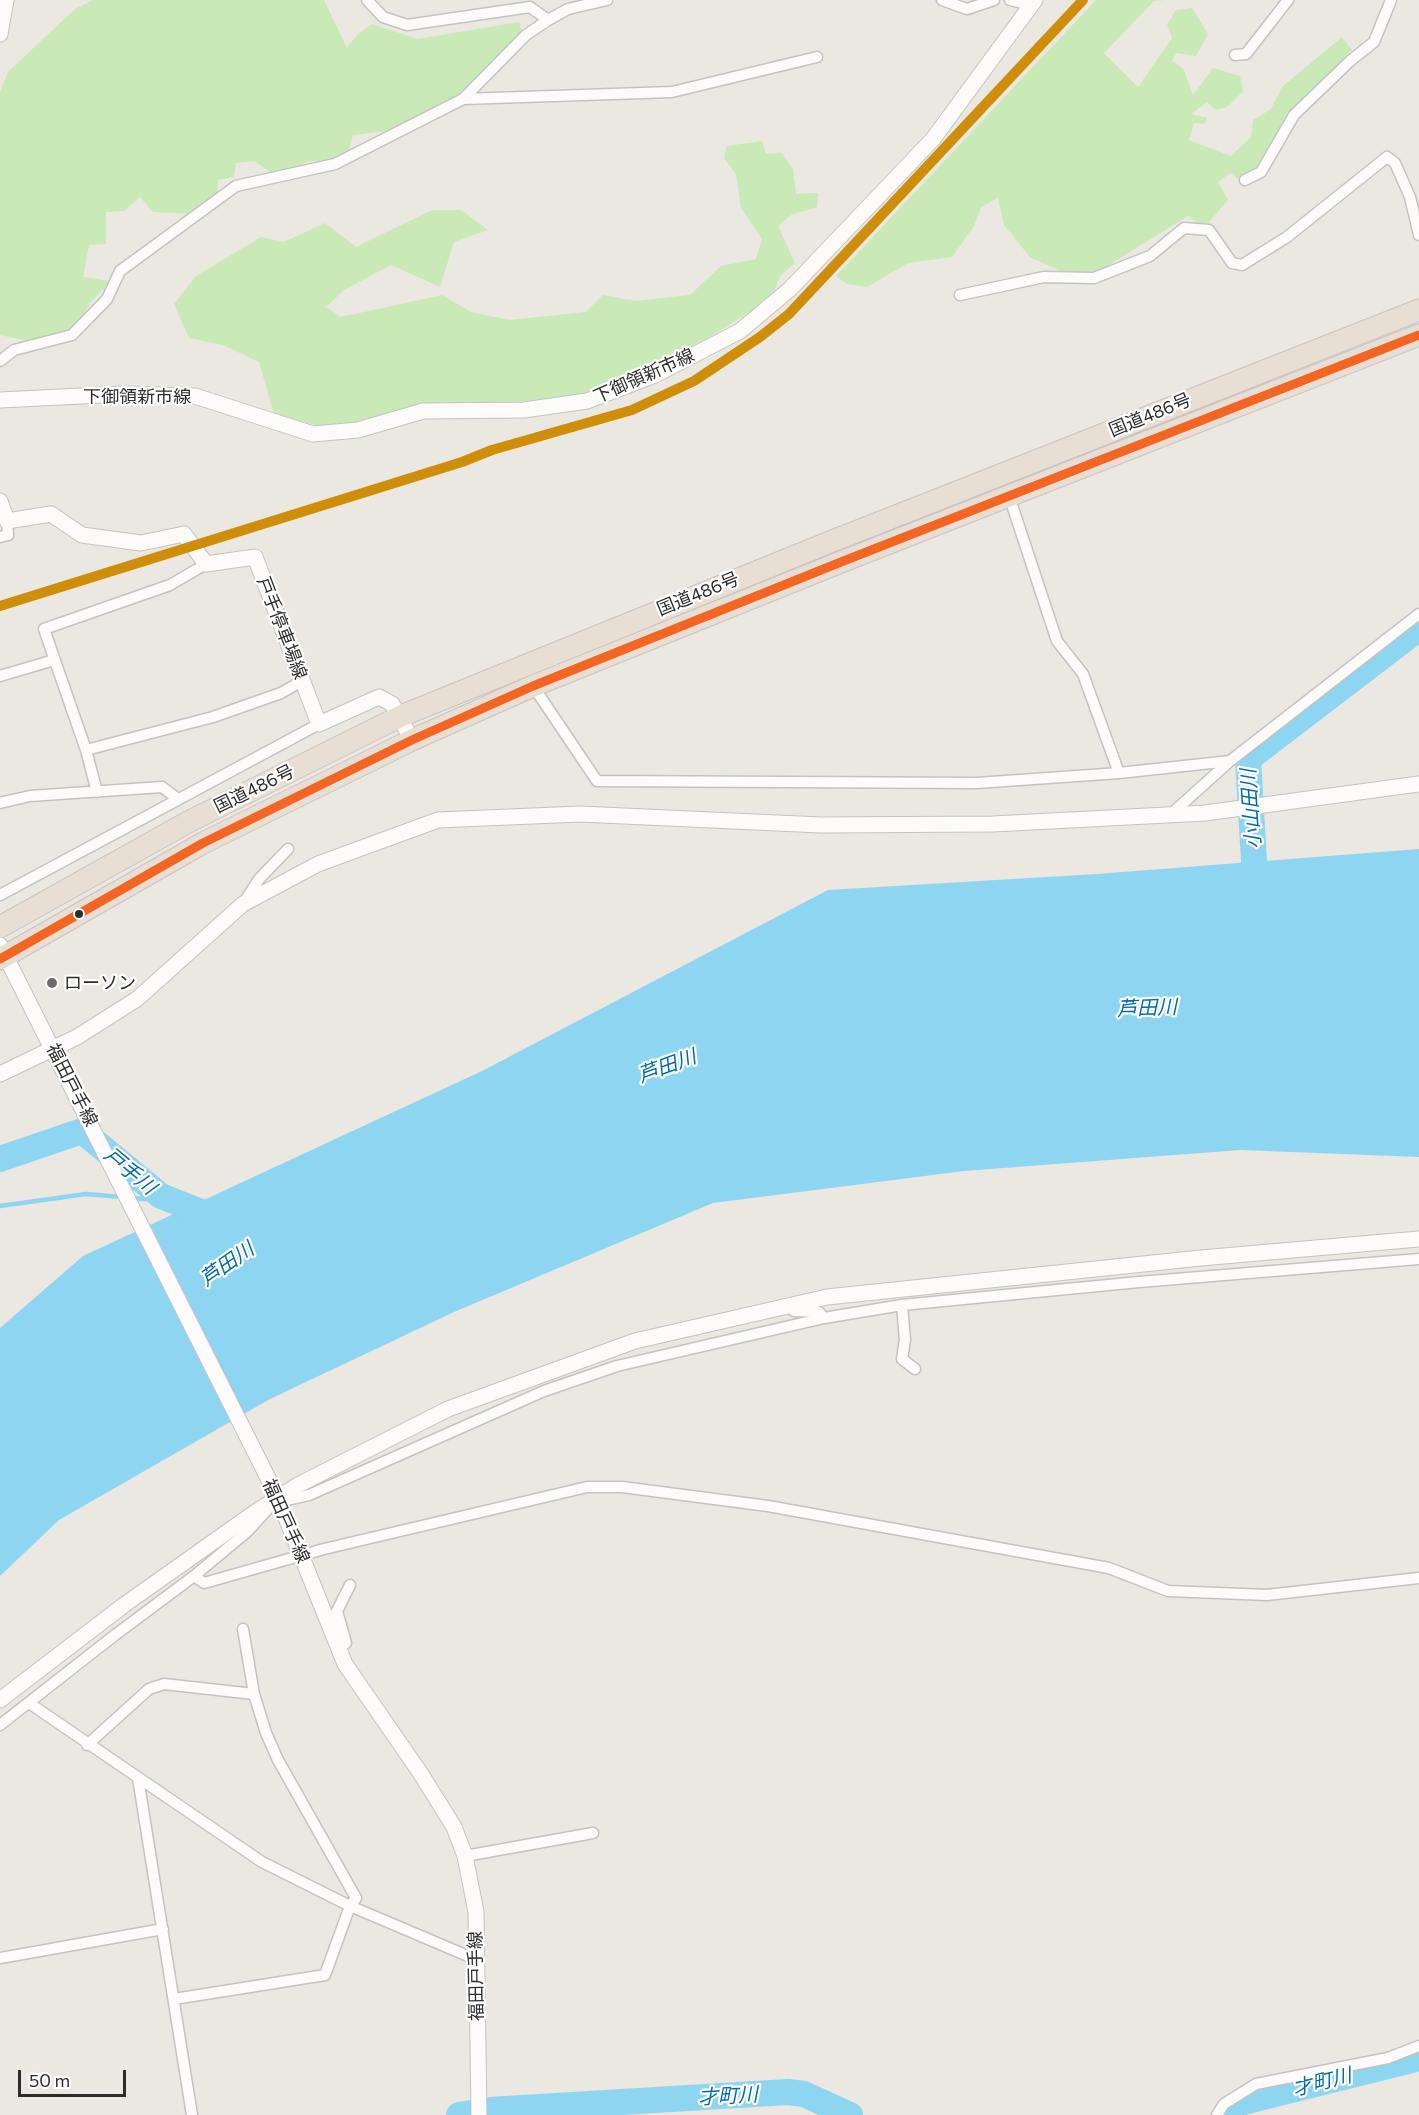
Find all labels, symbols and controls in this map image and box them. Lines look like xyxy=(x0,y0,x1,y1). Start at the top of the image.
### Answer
street label: 下御領新市線 xyxy=(590,344,698,408)
street label: 下御領新市線 xyxy=(83,386,191,408)
street label: 国道486号 xyxy=(1106,389,1194,441)
street label: 国道486号 xyxy=(654,568,742,620)
street label: 戸手停車場線 xyxy=(253,574,311,682)
street label: 国道486号 xyxy=(210,760,298,818)
water label: 小山田川 xyxy=(1236,768,1266,850)
unlabelled marker xyxy=(73,908,85,920)
place label: ローソン xyxy=(64,972,136,994)
marker: ローソン xyxy=(45,976,59,990)
water label: 芦田川 xyxy=(1117,995,1177,1021)
street label: 福田戸手線 xyxy=(42,1040,102,1130)
water label: 芦田川 xyxy=(635,1044,699,1088)
water label: 戸手川 xyxy=(99,1143,161,1199)
water label: 芦田川 xyxy=(196,1237,258,1291)
street label: 福田戸手線 xyxy=(258,1475,314,1567)
street label: 福田戸手線 xyxy=(464,1931,488,2021)
scale bar xyxy=(21,2058,129,2096)
water label: 才町川 xyxy=(1290,2063,1354,2101)
text: 50 m xyxy=(29,2069,70,2091)
water label: 才町川 xyxy=(697,2082,759,2110)

